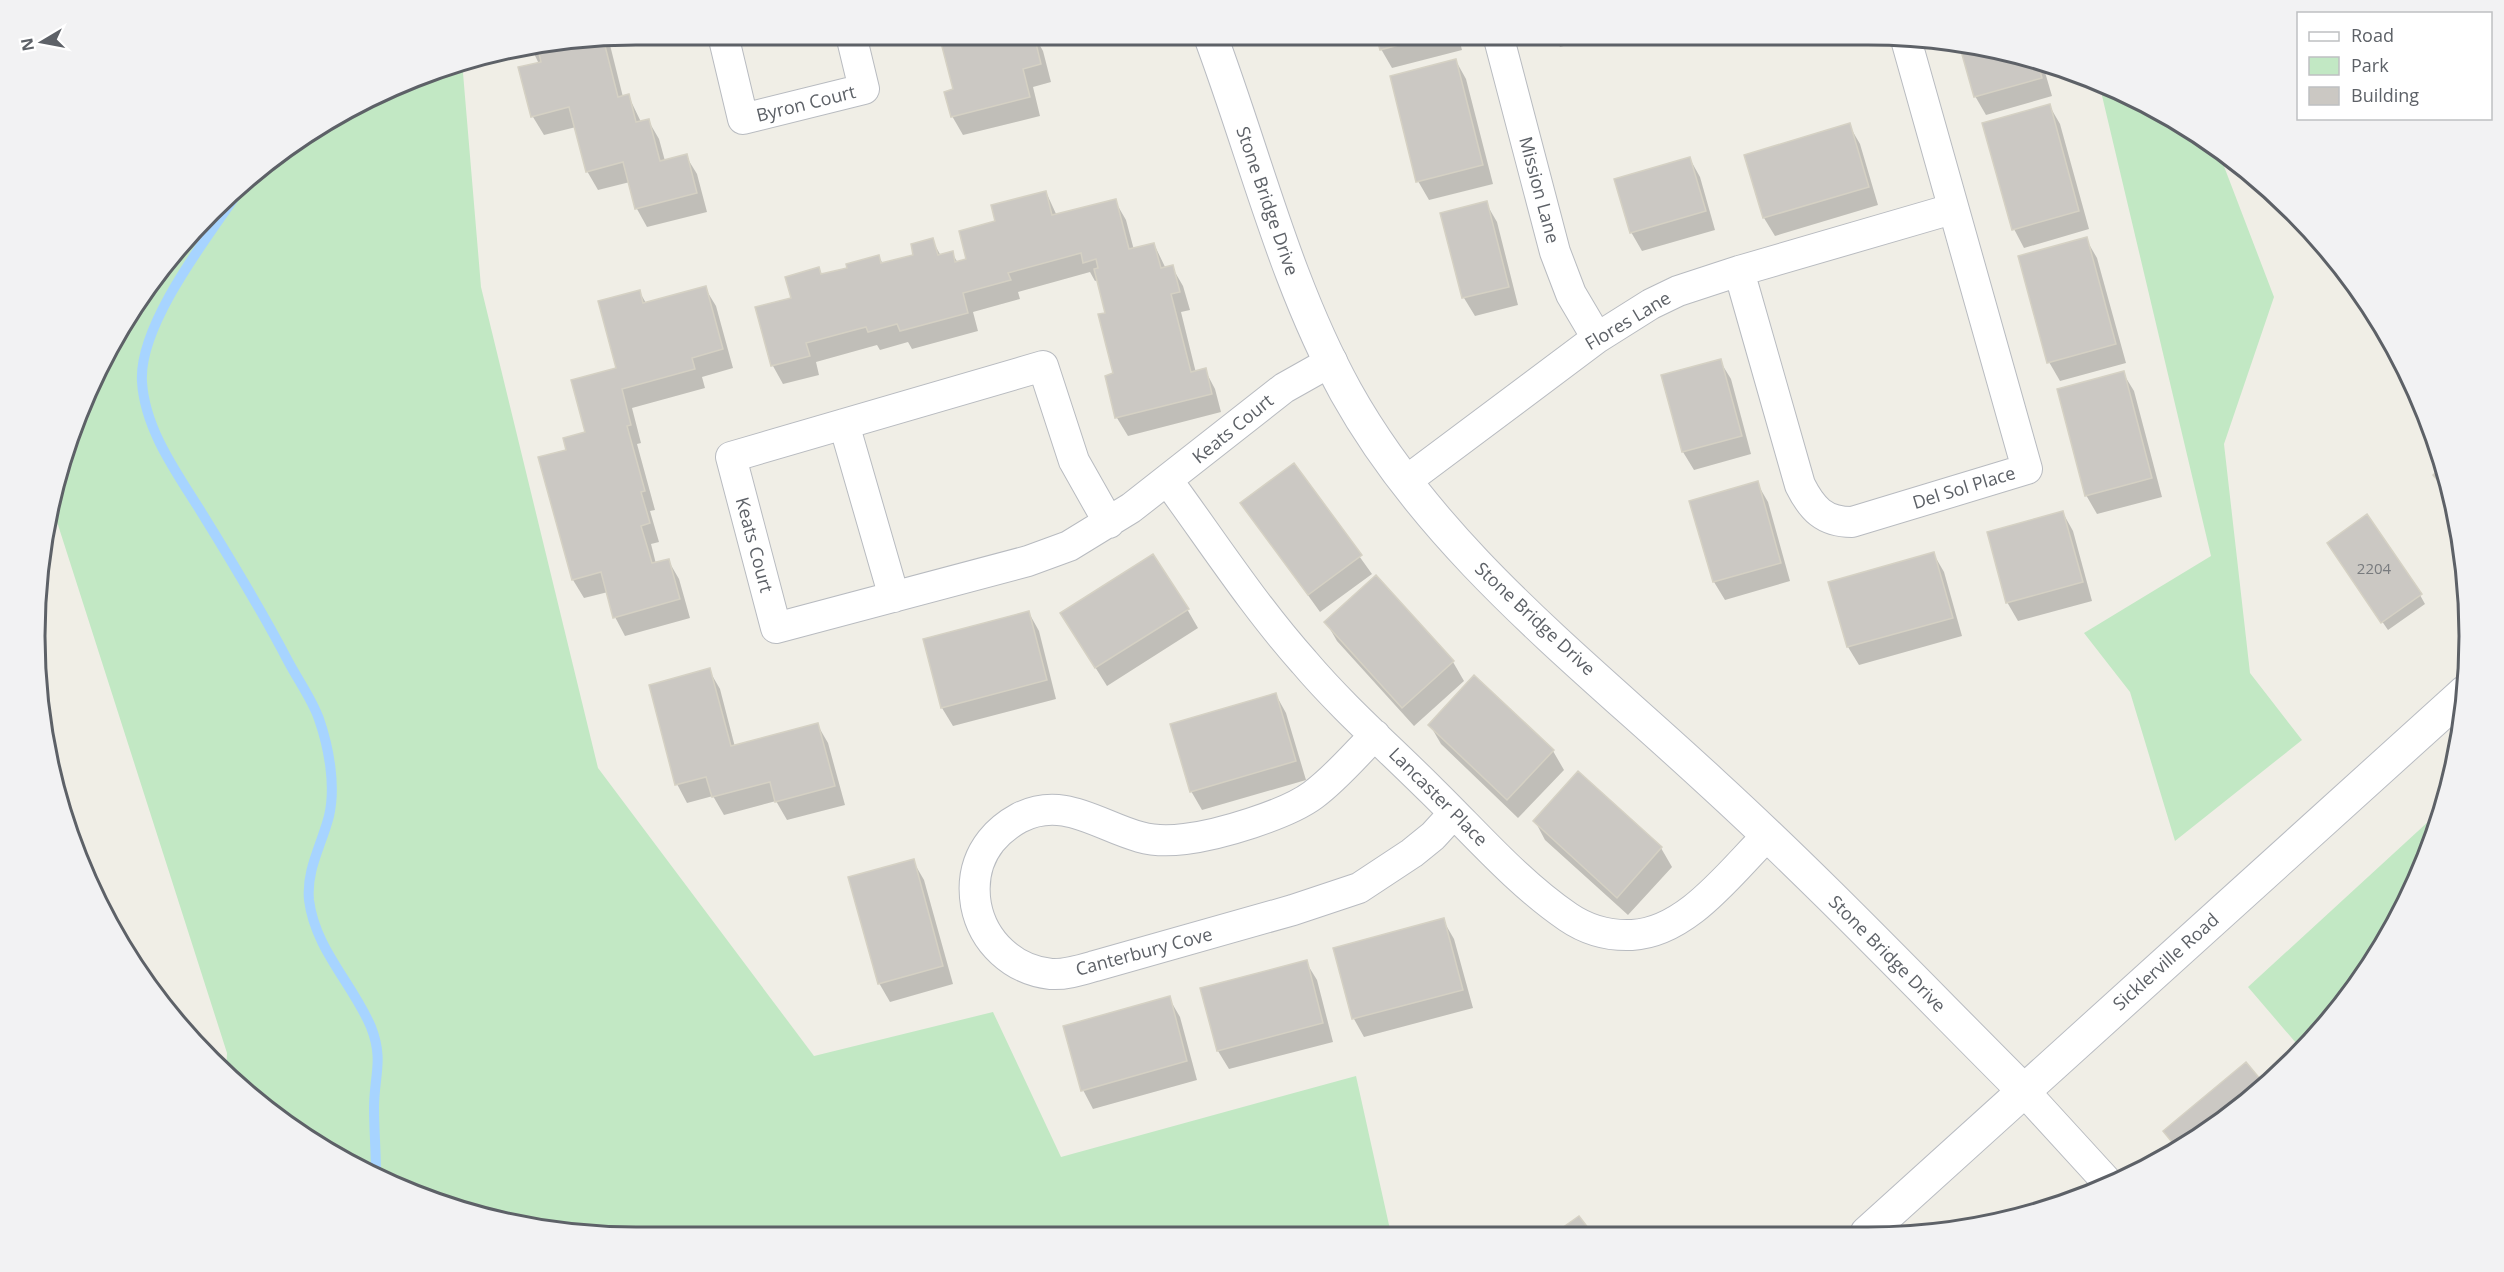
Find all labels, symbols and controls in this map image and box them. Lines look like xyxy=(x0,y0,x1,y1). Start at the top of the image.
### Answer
north arrow xyxy=(12,12,72,72)
legend xyxy=(2297,12,2492,120)
text: Road xyxy=(2351,23,2394,47)
text: N xyxy=(15,36,39,53)
text: Park xyxy=(2351,53,2389,77)
street label: Byron Court xyxy=(754,79,858,127)
text: Building xyxy=(2351,83,2419,107)
street label: Stone Bridge Drive xyxy=(1231,123,1305,278)
street label: Mission Lane xyxy=(1514,134,1566,246)
street label: Flores Lane xyxy=(1580,285,1675,355)
street label: Keats Court xyxy=(1187,388,1278,468)
street label: Del Sol Place xyxy=(1909,460,2018,514)
street label: Keats Court xyxy=(731,494,779,595)
street label: Stone Bridge Drive xyxy=(1470,556,1601,680)
house number: 2204 xyxy=(2357,558,2392,578)
street label: Lancaster Place xyxy=(1384,742,1493,851)
street label: Stone Bridge Drive xyxy=(1824,890,1951,1017)
street label: Sicklerville Road xyxy=(2107,907,2223,1015)
street label: Canterbury Cove xyxy=(1073,921,1215,981)

